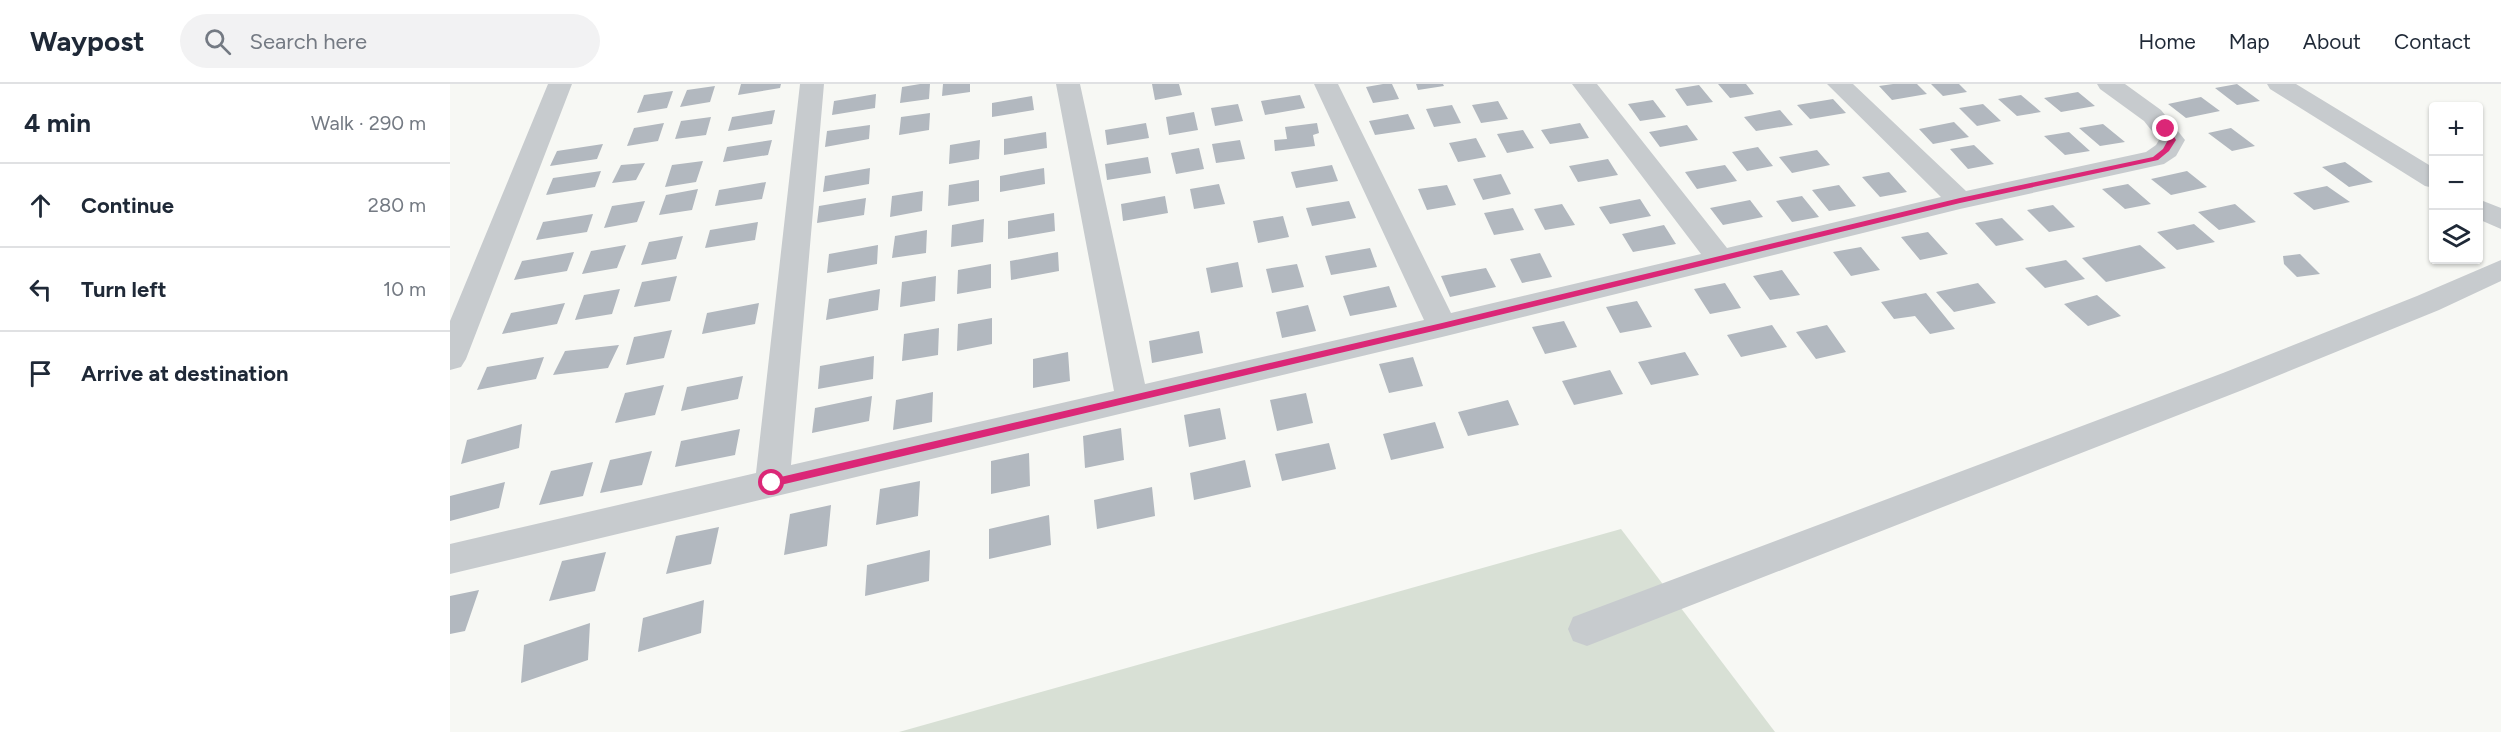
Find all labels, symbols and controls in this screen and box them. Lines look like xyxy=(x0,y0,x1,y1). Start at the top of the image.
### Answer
search box xyxy=(180,14,600,68)
text: Waypost xyxy=(30,24,144,58)
icon: search xyxy=(201,25,234,58)
text: Search here xyxy=(249,28,367,55)
text: Home xyxy=(2139,29,2196,54)
text: Map xyxy=(2229,29,2270,54)
text: About xyxy=(2303,29,2361,54)
text: Contact xyxy=(2394,29,2471,54)
map controls xyxy=(2429,102,2483,264)
button: + xyxy=(2429,102,2483,156)
text: 4 min xyxy=(24,107,91,139)
text: Walk · 290 m xyxy=(311,111,426,135)
route end xyxy=(2152,115,2178,141)
button: − xyxy=(2429,156,2483,210)
icon: ahead xyxy=(24,189,57,222)
text: Continue xyxy=(81,192,174,219)
text: 280 m xyxy=(368,193,426,217)
button: layers xyxy=(2429,210,2483,264)
icon: left xyxy=(24,273,57,306)
text: Turn left xyxy=(81,276,167,303)
text: 10 m xyxy=(383,277,426,301)
icon: arrive xyxy=(24,357,57,390)
text: Arrive at destination xyxy=(81,360,289,387)
route start xyxy=(758,469,784,495)

